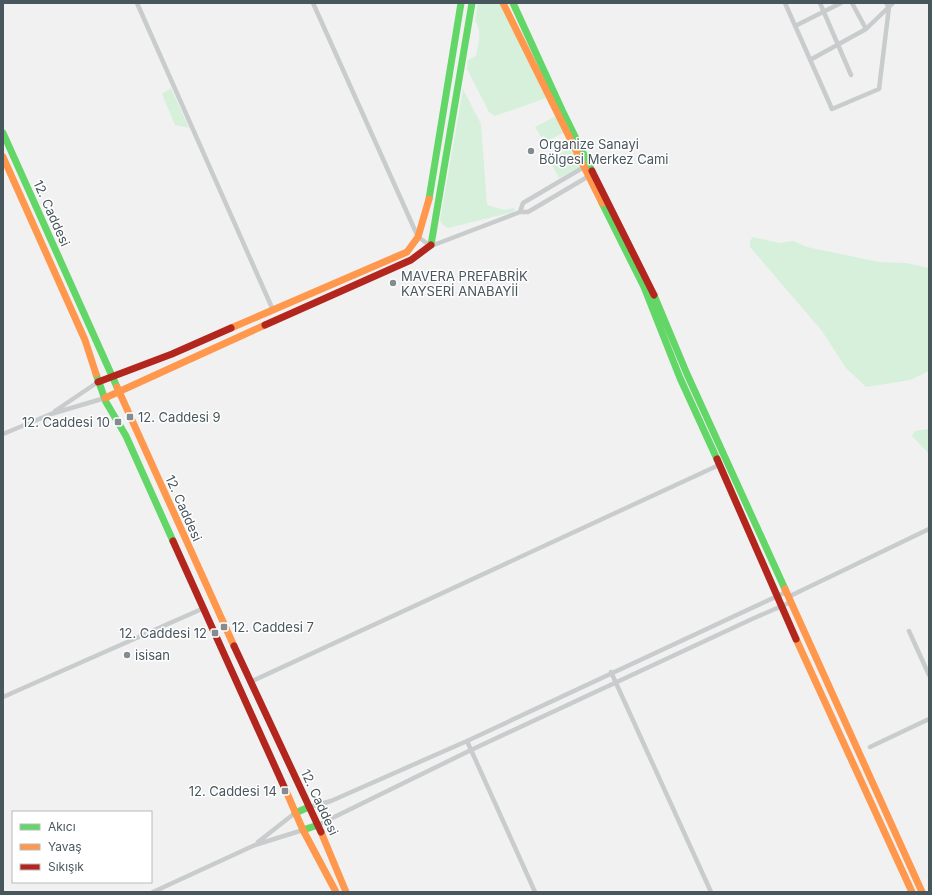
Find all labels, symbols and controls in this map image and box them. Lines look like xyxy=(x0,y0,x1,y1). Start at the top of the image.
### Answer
place label: Organize Sanayi Bölgesi Merkez Cami xyxy=(539,136,669,167)
marker: Organize Sanayi Bölgesi Merkez Cami xyxy=(526,146,536,156)
street label: 12. Caddesi xyxy=(30,177,74,249)
place label: MAVERA PREFABRİK KAYSERİ ANABAYİİ xyxy=(401,268,528,299)
marker: MAVERA PREFABRİK KAYSERİ ANABAYİİ xyxy=(388,278,398,288)
place label: 12. Caddesi 9 xyxy=(138,409,221,425)
marker: 12. Caddesi 9 xyxy=(125,412,135,422)
place label: 12. Caddesi 10 xyxy=(22,414,110,430)
marker: 12. Caddesi 10 xyxy=(113,417,123,427)
street label: 12. Caddesi xyxy=(162,472,206,544)
place label: 12. Caddesi 7 xyxy=(232,619,314,635)
marker: 12. Caddesi 7 xyxy=(219,622,229,632)
place label: 12. Caddesi 12 xyxy=(119,625,207,641)
marker: 12. Caddesi 12 xyxy=(210,628,220,638)
place label: isisan xyxy=(135,647,170,663)
marker: isisan xyxy=(122,650,132,660)
street label: 12. Caddesi xyxy=(298,766,342,838)
place label: 12. Caddesi 14 xyxy=(189,783,277,799)
marker: 12. Caddesi 14 xyxy=(280,786,290,796)
legend xyxy=(12,811,152,883)
text: Akıcı xyxy=(48,819,76,834)
text: Yavaş xyxy=(48,839,82,854)
text: Sıkışık xyxy=(48,859,84,874)

